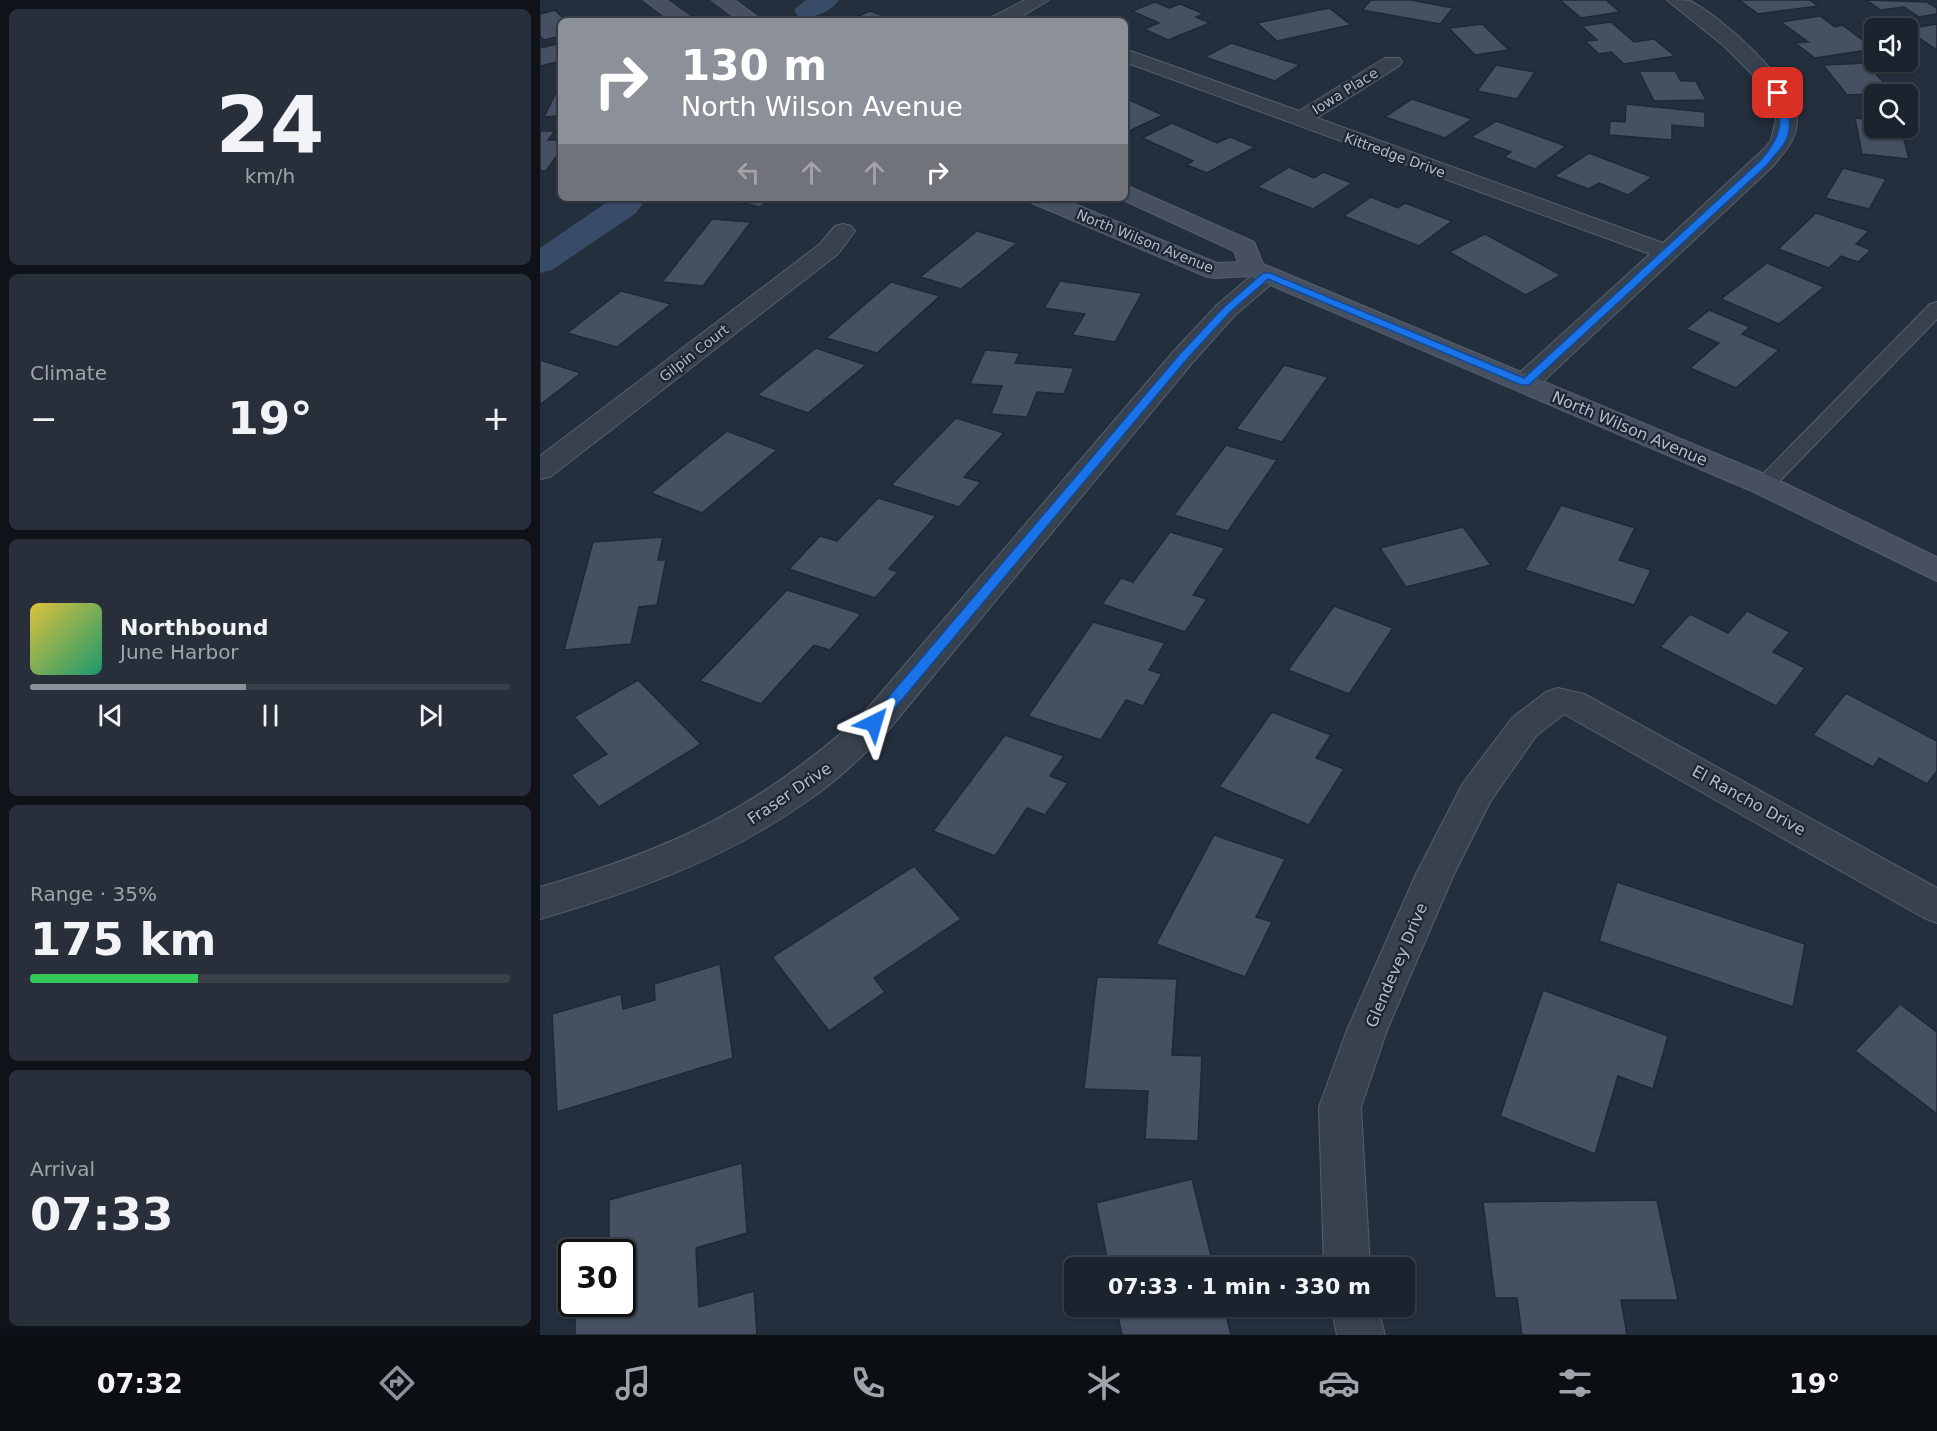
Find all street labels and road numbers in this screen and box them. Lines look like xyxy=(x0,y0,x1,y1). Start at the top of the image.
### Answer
street label: Iowa Place xyxy=(1309,65,1381,117)
street label: Kittredge Drive xyxy=(1342,129,1448,181)
street label: North Wilson Avenue xyxy=(1074,206,1216,276)
street label: Gilpin Court xyxy=(656,321,732,385)
street label: North Wilson Avenue xyxy=(1549,387,1710,470)
street label: Fraser Drive xyxy=(744,758,835,828)
street label: El Rancho Drive xyxy=(1689,761,1809,839)
street label: Glendevey Drive xyxy=(1362,900,1431,1030)

